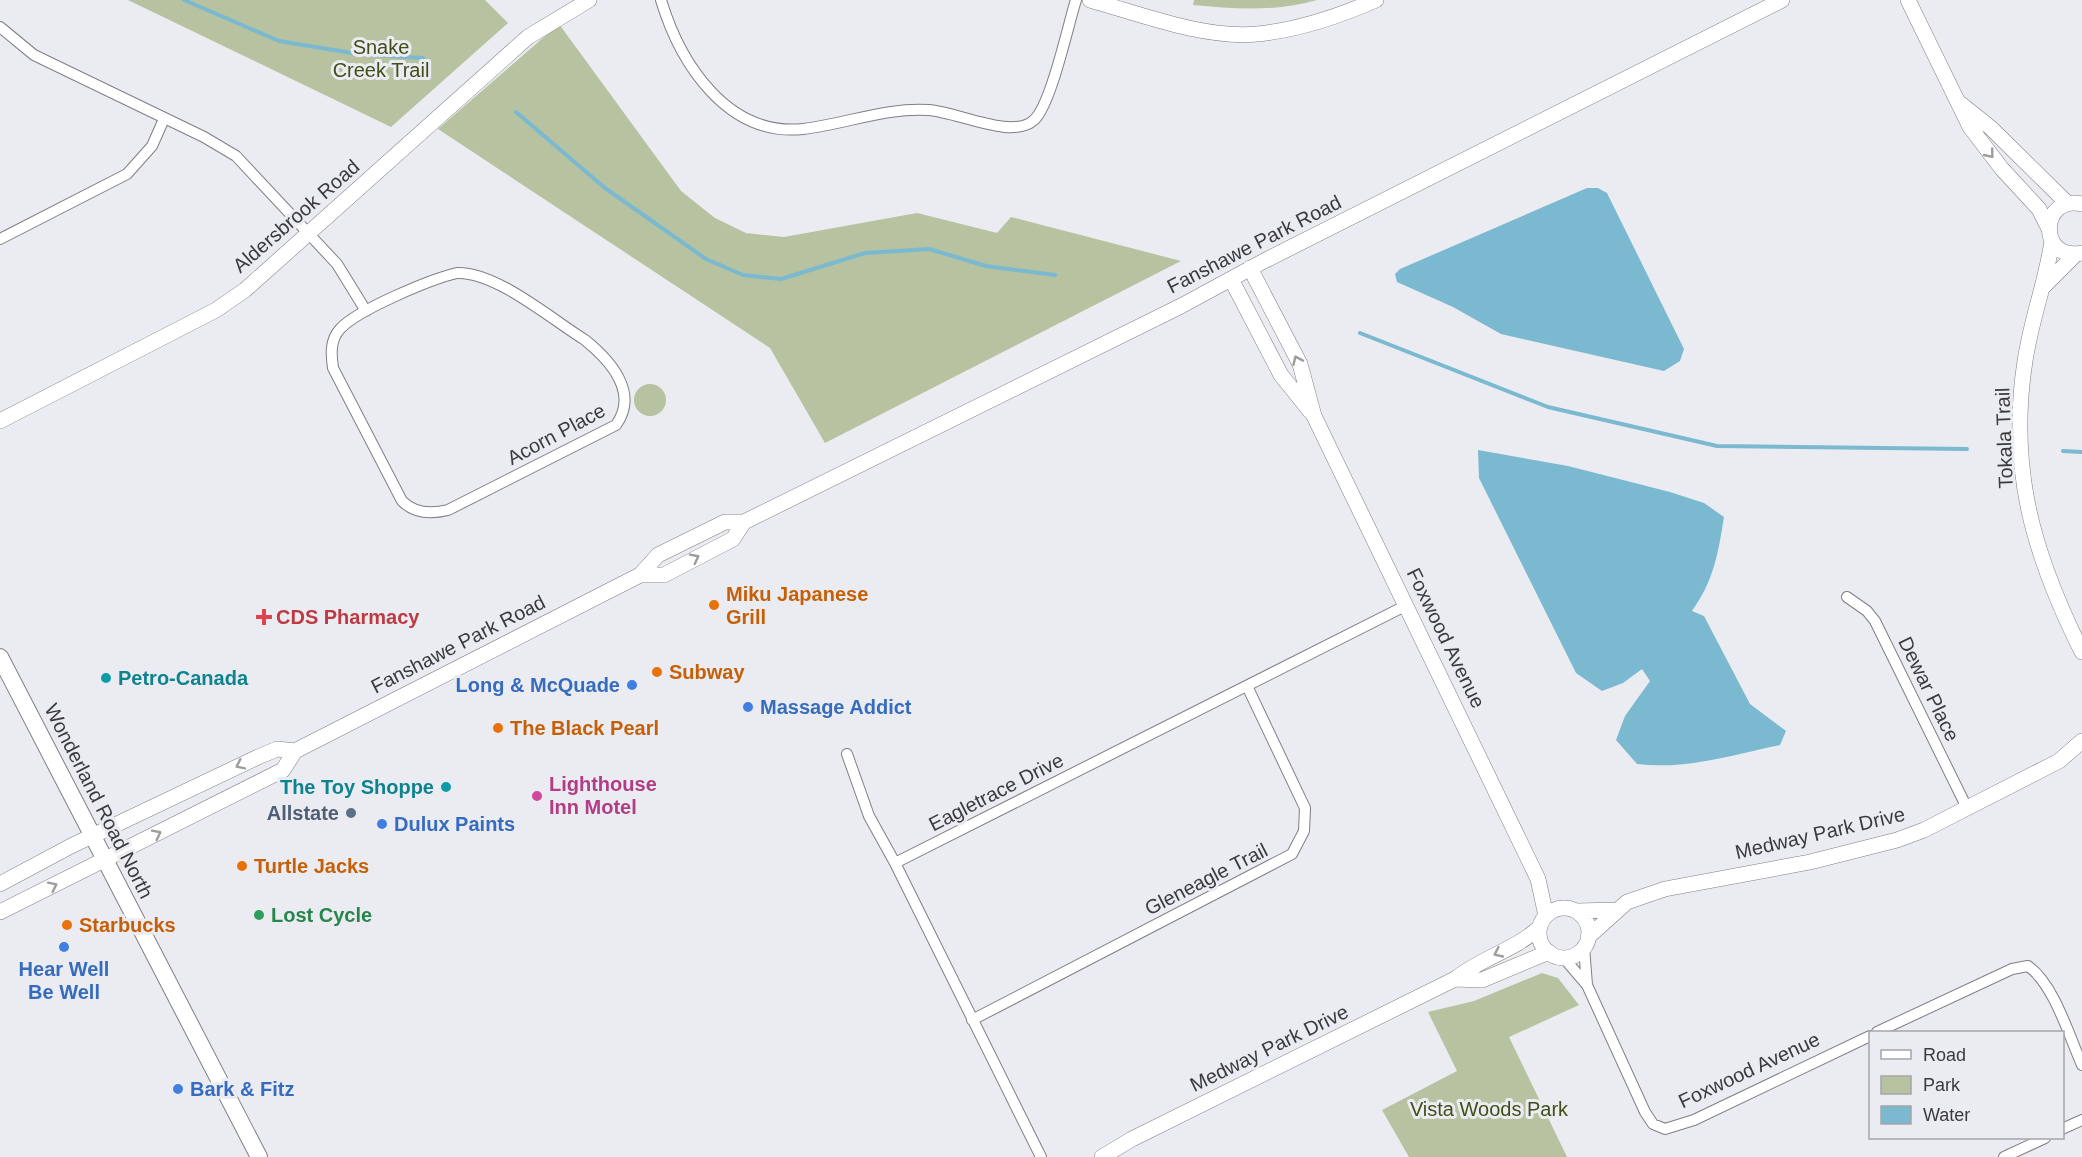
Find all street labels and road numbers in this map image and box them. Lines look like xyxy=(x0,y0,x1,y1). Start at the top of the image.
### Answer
street label: Aldersbrook Road xyxy=(228,155,364,277)
street label: Fanshawe Park Road xyxy=(1163,191,1345,297)
street label: Tokala Trail xyxy=(1991,387,2017,489)
street label: Acorn Place xyxy=(503,399,609,469)
street label: Foxwood Avenue xyxy=(1403,564,1489,712)
street label: Fanshawe Park Road xyxy=(367,591,549,697)
street label: Dewar Place xyxy=(1894,633,1964,745)
street label: Wonderland Road North xyxy=(40,700,158,902)
street label: Eagletrace Drive xyxy=(925,749,1067,835)
street label: Medway Park Drive xyxy=(1733,803,1907,863)
street label: Gleneagle Trail xyxy=(1141,839,1271,919)
street label: Medway Park Drive xyxy=(1186,1000,1352,1096)
street label: Foxwood Avenue xyxy=(1675,1028,1823,1112)

